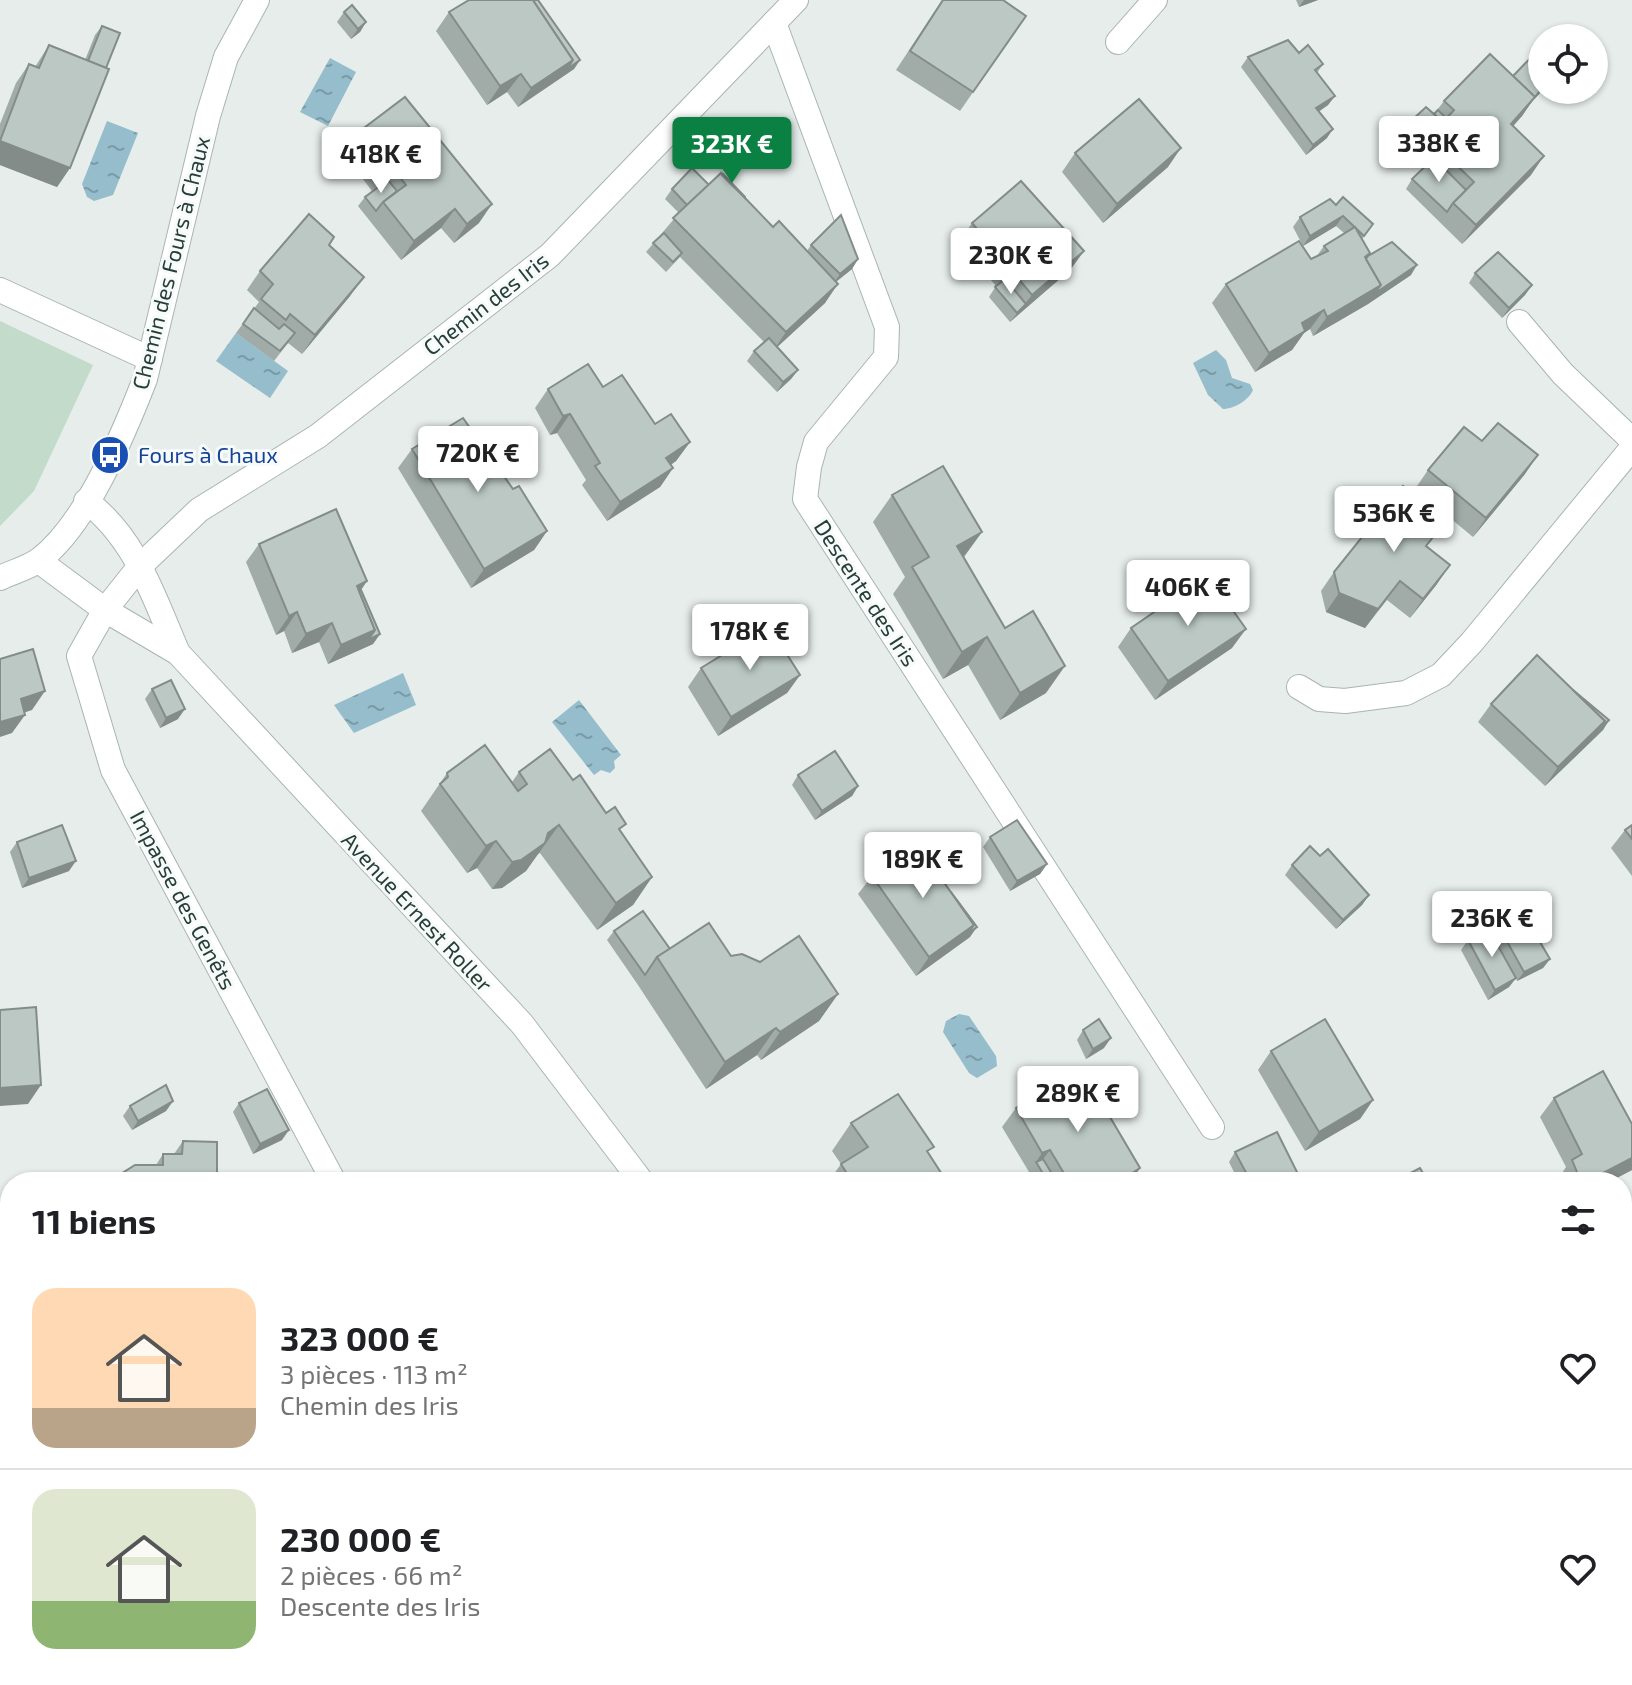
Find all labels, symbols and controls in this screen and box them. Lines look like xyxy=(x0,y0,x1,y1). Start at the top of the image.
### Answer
map controls xyxy=(1528,24,1608,104)
button: locate xyxy=(1528,24,1608,104)
pin: 338K € xyxy=(1374,116,1504,184)
pin: 323K € xyxy=(667,117,797,185)
text: 338K € xyxy=(1397,126,1481,157)
pin: 418K € xyxy=(316,127,446,195)
text: 323K € xyxy=(690,127,774,158)
street label: Chemin des Fours à Chaux xyxy=(126,133,214,392)
text: 418K € xyxy=(340,137,422,168)
pin: 230K € xyxy=(946,228,1076,296)
text: 230K € xyxy=(969,238,1053,269)
street label: Chemin des Iris xyxy=(418,246,553,360)
pin: 720K € xyxy=(413,426,543,494)
bus stop icon: Fours à Chaux xyxy=(89,434,131,476)
text: 720K € xyxy=(436,436,520,467)
place label: Fours à Chaux xyxy=(138,441,278,467)
pin: 536K € xyxy=(1329,486,1459,554)
text: 536K € xyxy=(1353,496,1435,527)
street label: Descente des Iris xyxy=(810,514,924,671)
pin: 406K € xyxy=(1123,560,1253,628)
text: 406K € xyxy=(1145,570,1231,601)
pin: 178K € xyxy=(685,604,815,672)
text: 178K € xyxy=(710,614,790,645)
street label: Impasse des Genêts xyxy=(126,805,242,994)
street label: Avenue Ernest Roller xyxy=(337,826,498,997)
pin: 189K € xyxy=(858,832,988,900)
text: 189K € xyxy=(882,842,964,873)
pin: 236K € xyxy=(1427,891,1557,959)
text: 236K € xyxy=(1450,901,1534,932)
pin: 289K € xyxy=(1013,1066,1143,1134)
text: 289K € xyxy=(1035,1076,1121,1107)
icon: filters xyxy=(1556,1198,1600,1242)
text: 11 biens xyxy=(32,1200,156,1241)
text: 323 000 € xyxy=(280,1317,439,1358)
icon: home xyxy=(96,1320,192,1416)
icon: heart xyxy=(1556,1346,1600,1390)
text: 3 pièces · 113 m² xyxy=(280,1358,468,1389)
text: Chemin des Iris xyxy=(280,1389,459,1420)
text: 230 000 € xyxy=(280,1518,441,1559)
icon: home xyxy=(96,1521,192,1617)
icon: heart xyxy=(1556,1547,1600,1591)
text: 2 pièces · 66 m² xyxy=(280,1559,462,1590)
text: Descente des Iris xyxy=(280,1590,480,1621)

